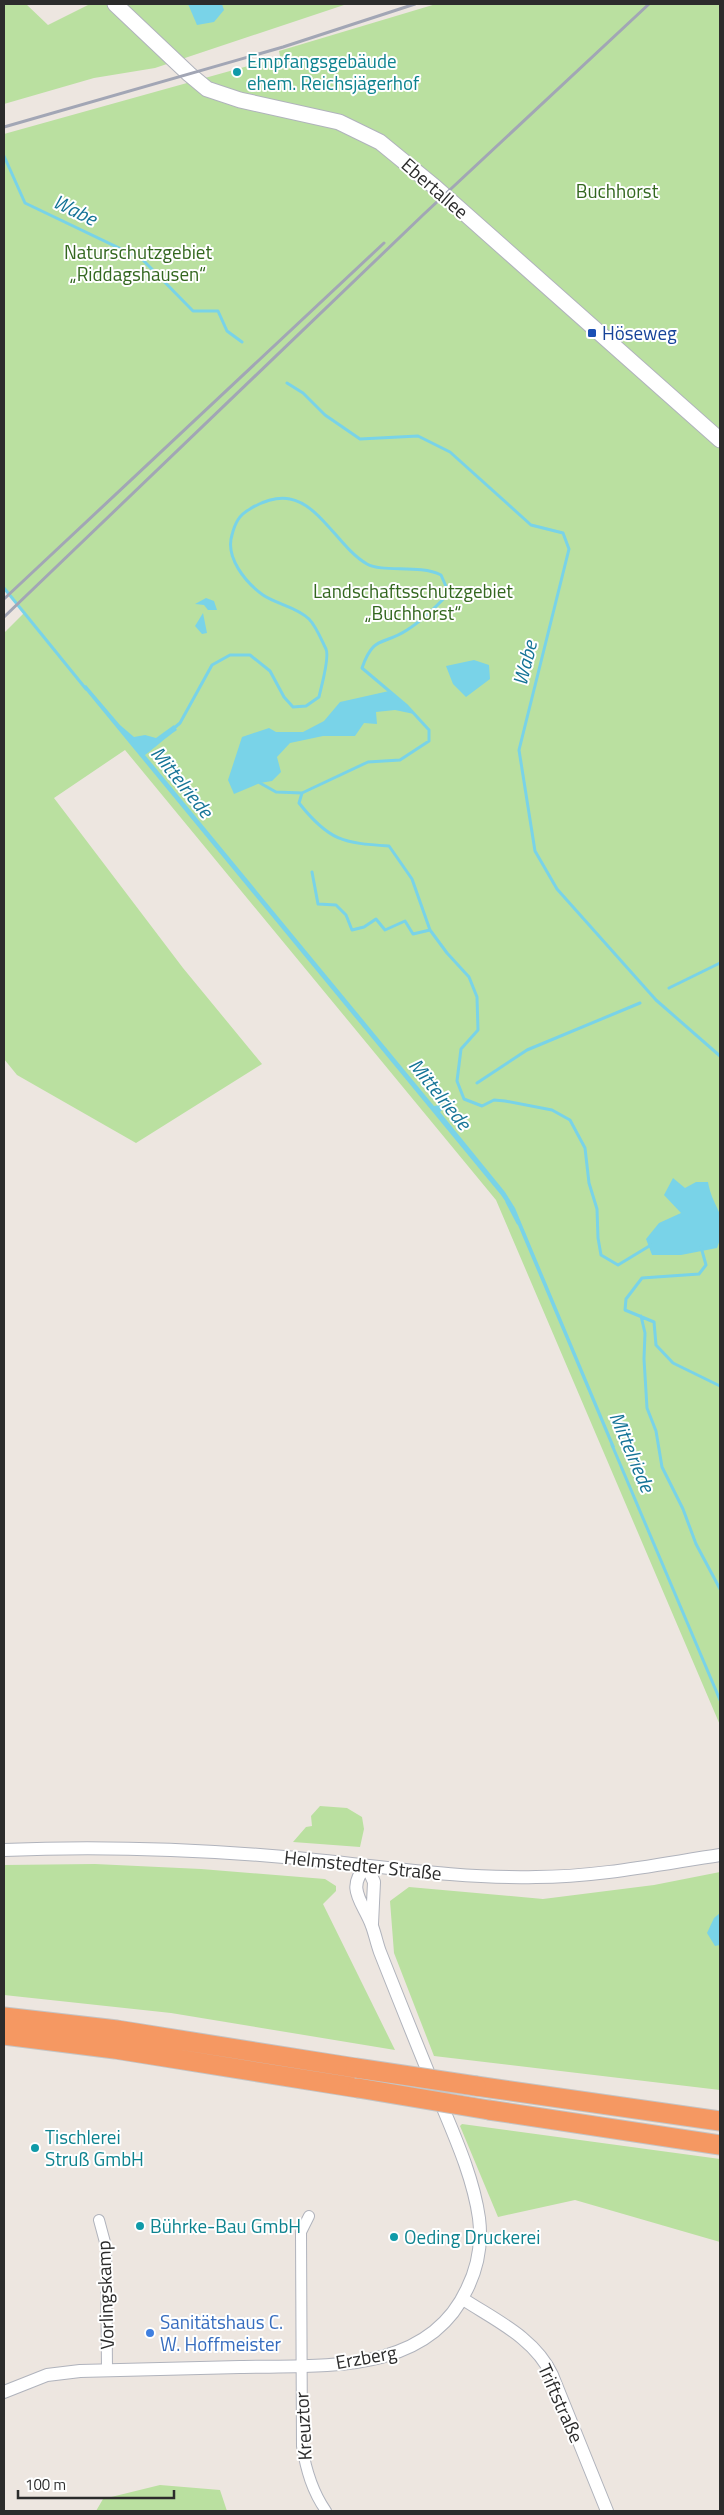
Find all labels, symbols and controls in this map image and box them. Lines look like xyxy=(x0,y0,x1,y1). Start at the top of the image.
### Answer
place label: Empfangsgebäude ehem. Reichsjägerhof xyxy=(247,46,420,97)
marker: Empfangsgebäude ehem. Reichsjägerhof xyxy=(231,66,243,78)
street label: Ebertallee xyxy=(395,150,475,225)
park label: Buchhorst xyxy=(576,176,659,205)
water label: Wabe xyxy=(48,186,104,234)
park label: Naturschutzgebiet „Riddagshausen“ xyxy=(64,237,212,288)
place label: Höseweg xyxy=(602,318,677,347)
marker: Höseweg xyxy=(586,327,598,339)
park label: Landschaftsschutzgebiet „Buchhorst“ xyxy=(313,576,513,627)
water label: Wabe xyxy=(504,635,545,689)
water label: Mittelriede xyxy=(144,739,222,826)
water label: Mittelriede xyxy=(402,1051,480,1138)
water label: Mittelriede xyxy=(602,1407,664,1499)
street label: Helmstedter Straße xyxy=(283,1842,443,1887)
place label: Tischlerei Struß GmbH xyxy=(45,2122,144,2173)
marker: Tischlerei Struß GmbH xyxy=(29,2142,41,2154)
place label: Bührke-Bau GmbH xyxy=(150,2211,301,2240)
marker: Bührke-Bau GmbH xyxy=(134,2220,146,2232)
place label: Oeding Druckerei xyxy=(404,2222,540,2251)
marker: Oeding Druckerei xyxy=(388,2231,400,2243)
street label: Vorlingskamp xyxy=(88,2240,121,2350)
place label: Sanitätshaus C. W. Hoffmeister xyxy=(160,2307,283,2358)
marker: Sanitätshaus C. W. Hoffmeister xyxy=(144,2327,156,2339)
street label: Erzberg xyxy=(333,2337,399,2376)
street label: Triftstraße xyxy=(531,2358,592,2447)
street label: Kreuztor xyxy=(286,2391,319,2461)
scale bar xyxy=(18,2468,174,2500)
text: 100 m xyxy=(25,2473,66,2496)

